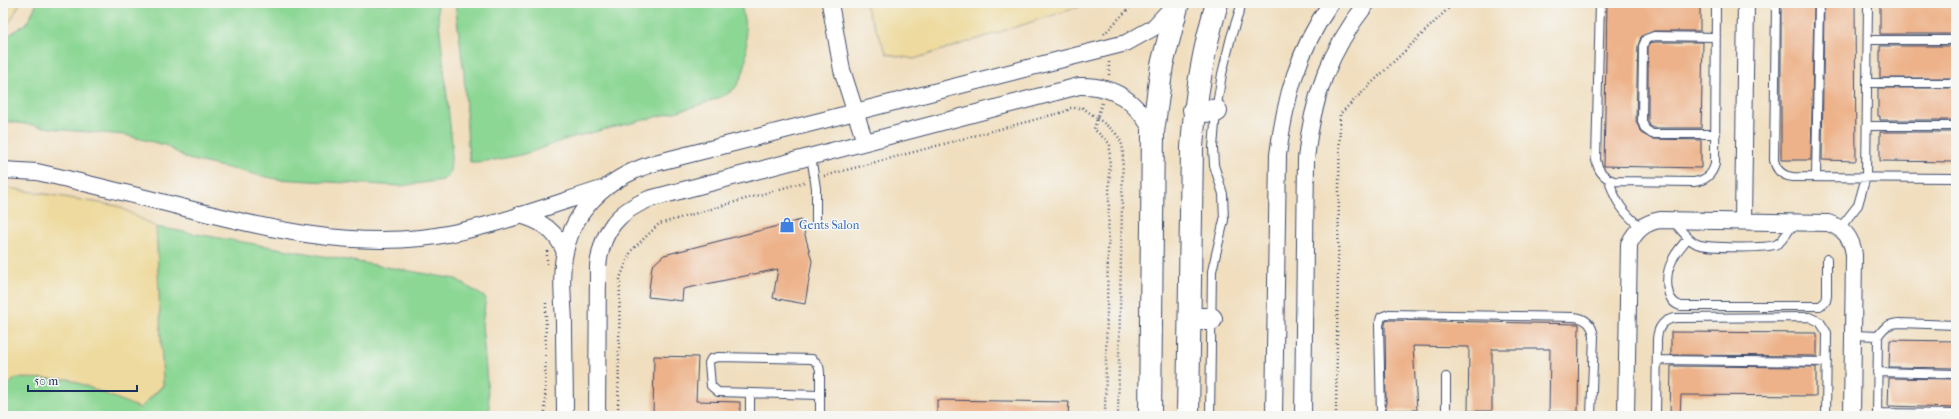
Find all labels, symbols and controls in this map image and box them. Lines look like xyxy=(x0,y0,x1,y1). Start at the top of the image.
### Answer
shop icon: Gents Salon xyxy=(778,216,796,234)
place label: Gents Salon xyxy=(799,218,860,232)
scale bar xyxy=(28,367,137,393)
text: 50 m xyxy=(34,374,58,388)

